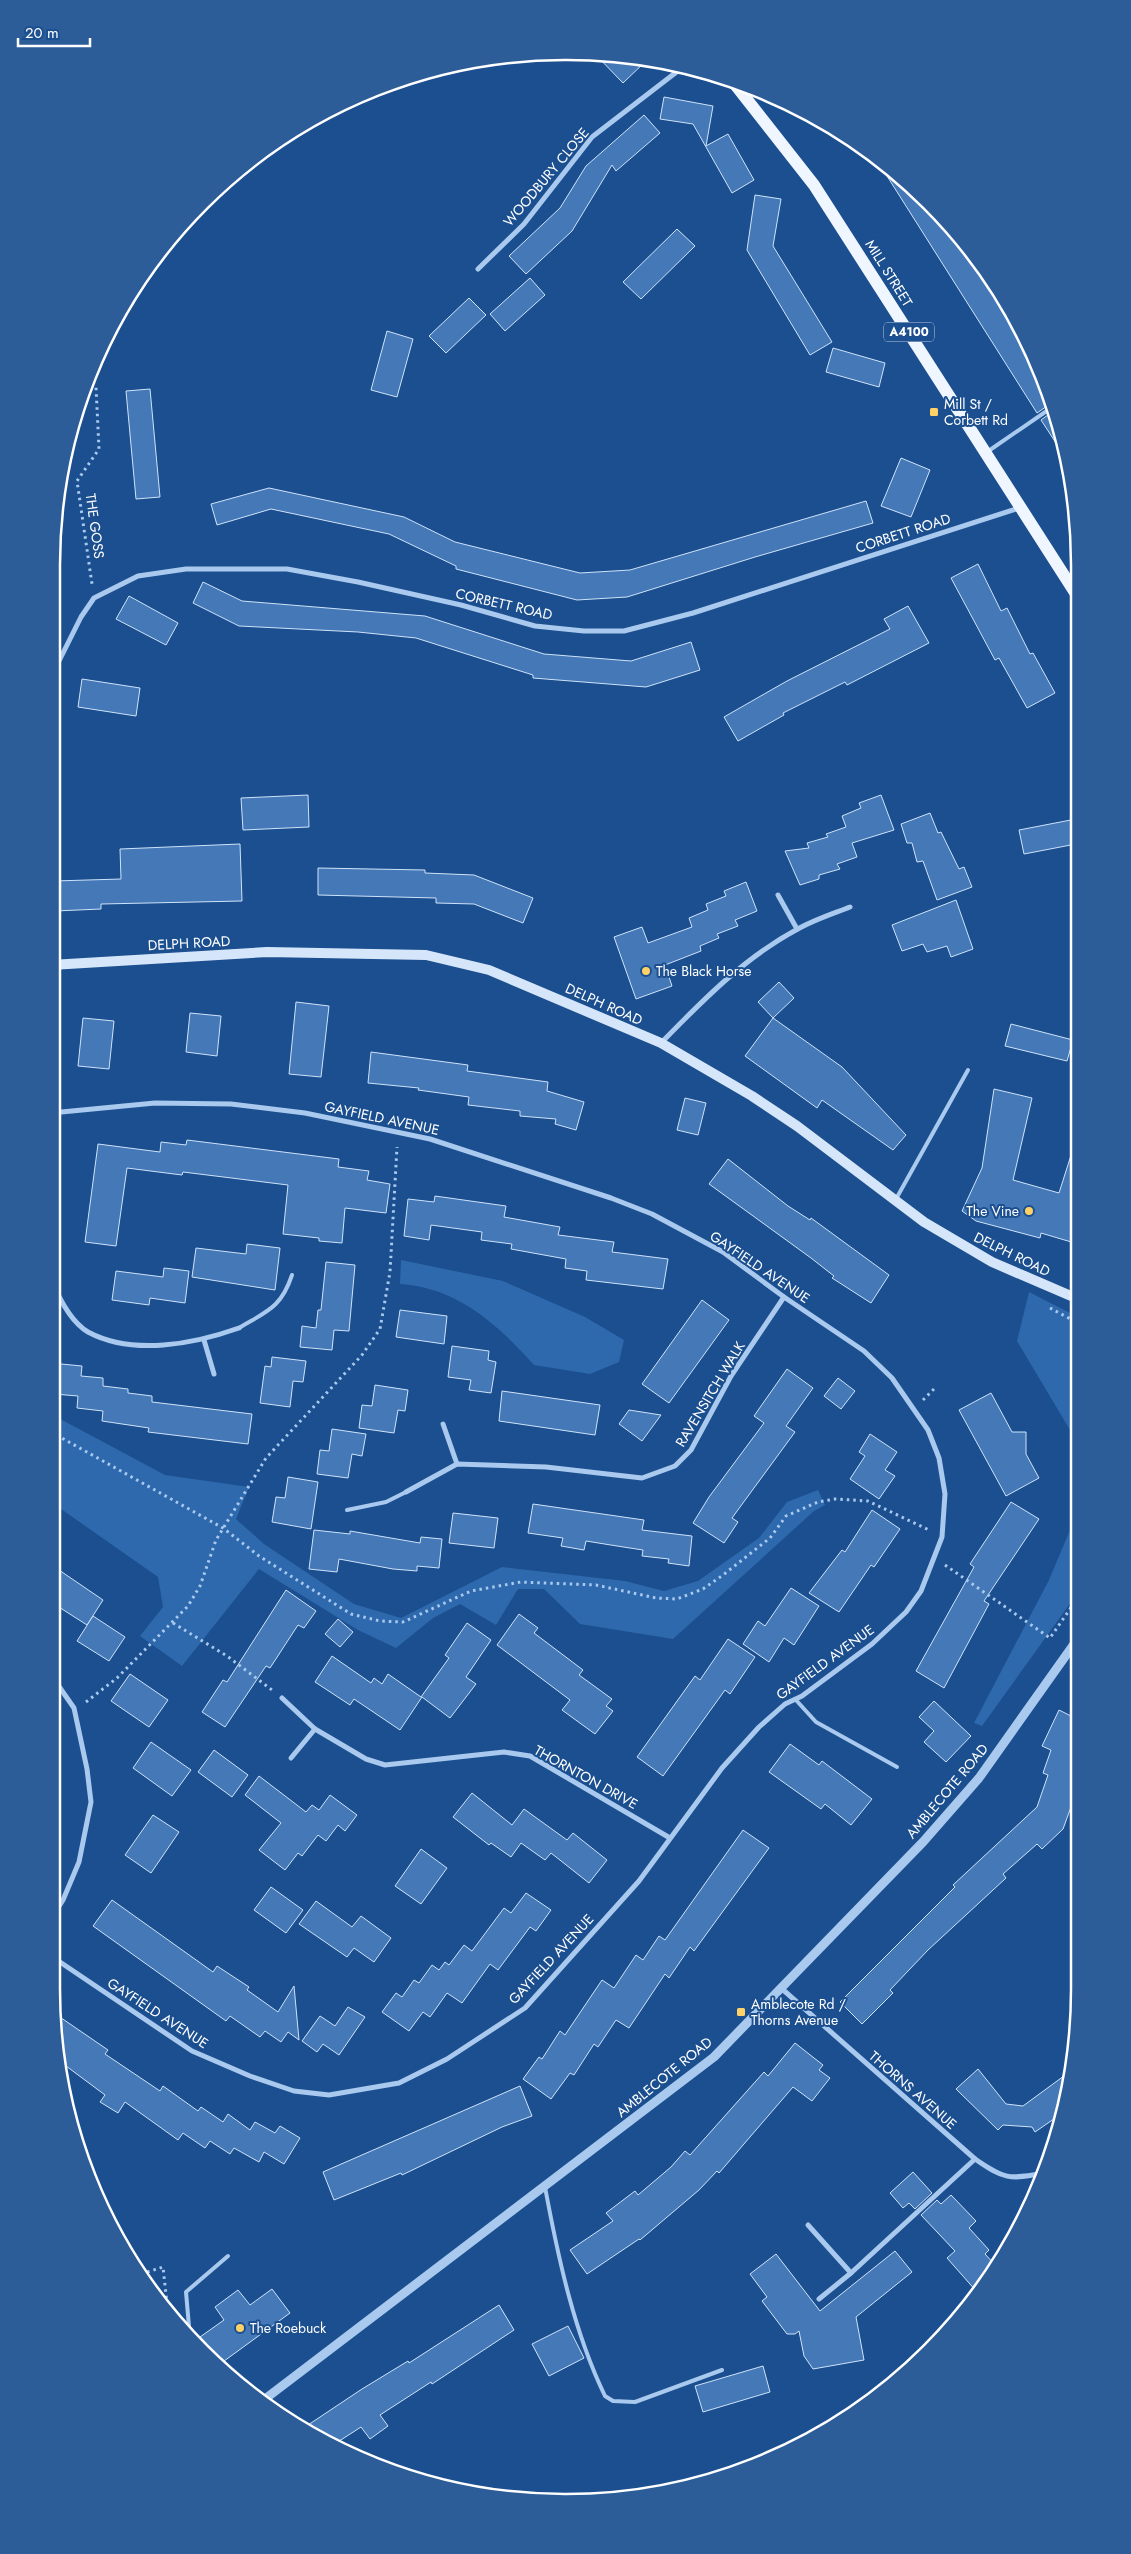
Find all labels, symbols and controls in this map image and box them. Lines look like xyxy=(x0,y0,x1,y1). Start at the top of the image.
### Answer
scale bar xyxy=(18,15,90,47)
text: 20 m xyxy=(25,22,59,44)
street label: WOODBURY CLOSE xyxy=(499,123,593,231)
street label: MILL STREET xyxy=(861,236,918,311)
road number: A4100 xyxy=(884,322,934,342)
place label: Mill St / Corbett Rd xyxy=(944,394,1008,430)
marker: Mill St / Corbett Rd xyxy=(928,406,940,418)
street label: THE GOSS xyxy=(81,492,110,560)
street label: CORBETT ROAD xyxy=(853,508,953,558)
street label: CORBETT ROAD xyxy=(454,583,554,625)
street label: DELPH ROAD xyxy=(147,931,231,955)
place label: The Black Horse xyxy=(656,961,751,981)
marker: The Black Horse xyxy=(640,965,652,977)
street label: DELPH ROAD xyxy=(562,978,646,1030)
street label: GAYFIELD AVENUE xyxy=(323,1096,441,1140)
place label: The Vine xyxy=(966,1201,1019,1221)
marker: The Vine xyxy=(1023,1205,1035,1217)
street label: GAYFIELD AVENUE xyxy=(706,1226,814,1308)
street label: DELPH ROAD xyxy=(970,1227,1054,1281)
street label: RAVENSITCH WALK xyxy=(671,1337,750,1451)
street label: GAYFIELD AVENUE xyxy=(772,1620,878,1704)
street label: AMBLECOTE ROAD xyxy=(901,1739,993,1843)
street label: THORNTON DRIVE xyxy=(530,1740,642,1814)
street label: GAYFIELD AVENUE xyxy=(504,1909,598,2009)
street label: GAYFIELD AVENUE xyxy=(104,1973,212,2053)
place label: Amblecote Rd / Thorns Avenue xyxy=(751,1994,846,2030)
marker: Amblecote Rd / Thorns Avenue xyxy=(735,2006,747,2018)
street label: AMBLECOTE ROAD xyxy=(612,2032,716,2122)
street label: THORNS AVENUE xyxy=(865,2046,961,2134)
place label: The Roebuck xyxy=(250,2318,327,2338)
marker: The Roebuck xyxy=(234,2322,246,2334)

